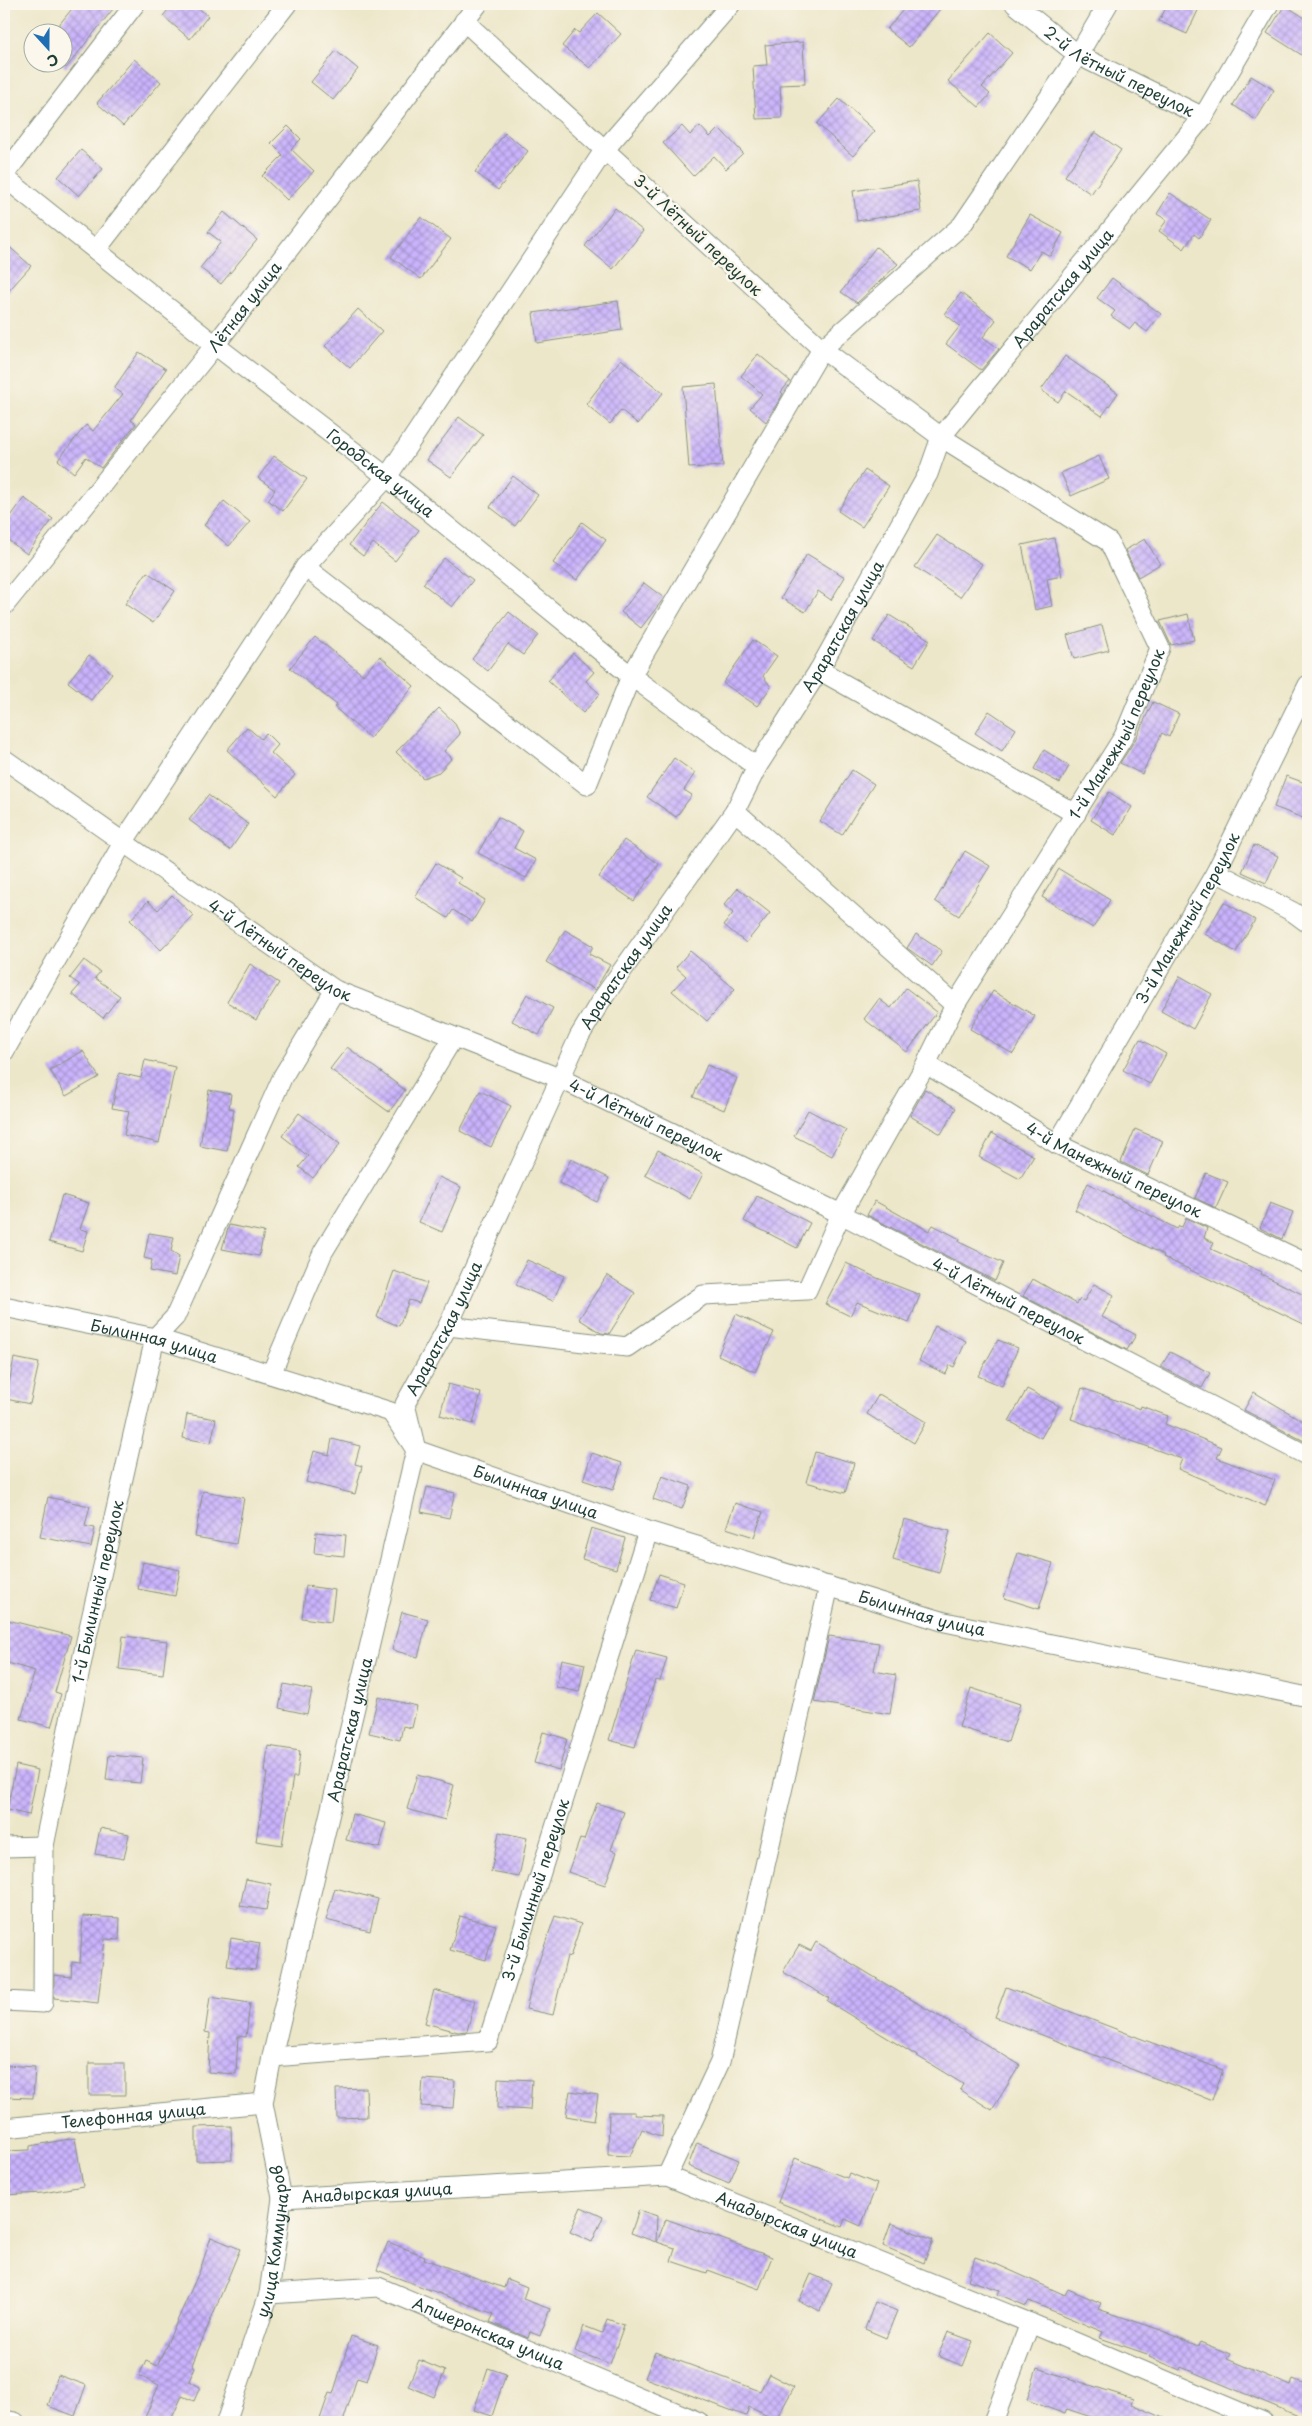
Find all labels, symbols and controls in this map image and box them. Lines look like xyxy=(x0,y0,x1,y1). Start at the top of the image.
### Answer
street label: 2-й Лётный переулок xyxy=(1039,19,1199,122)
north arrow xyxy=(22,22,72,72)
text: С xyxy=(44,49,62,72)
street label: 3-й Лётный переулок xyxy=(629,168,769,301)
street label: Араратская улица xyxy=(1006,223,1118,352)
street label: Лётная улица xyxy=(201,256,286,357)
street label: Городская улица xyxy=(322,422,440,522)
street label: Араратская улица xyxy=(795,556,889,696)
street label: 1-й Манежный переулок xyxy=(1062,644,1170,824)
street label: 3-й Манежный переулок xyxy=(1129,827,1245,1008)
street label: 4-й Лётный переулок xyxy=(204,892,356,1007)
street label: Араратская улица xyxy=(573,898,677,1033)
street label: 4-й Лётный переулок xyxy=(565,1072,728,1167)
street label: 4-й Манежный переулок xyxy=(1022,1115,1207,1223)
street label: 4-й Лётный переулок xyxy=(928,1250,1090,1350)
street label: Араратская улица xyxy=(399,1257,487,1399)
street label: Былинная улица xyxy=(89,1312,221,1368)
street label: Былинная улица xyxy=(471,1458,602,1524)
street label: 1-й Былинный переулок xyxy=(65,1497,129,1685)
street label: Былинная улица xyxy=(856,1583,988,1641)
street label: Араратская улица xyxy=(320,1655,377,1804)
street label: 3-й Былинный переулок xyxy=(495,1795,575,1984)
street label: Телефонная улица xyxy=(60,2096,207,2133)
street label: улица Коммунаров xyxy=(249,2163,294,2320)
street label: Анадырская улица xyxy=(301,2175,453,2208)
street label: Анадырская улица xyxy=(713,2184,862,2263)
street label: Апшеронская улица xyxy=(409,2290,568,2375)

